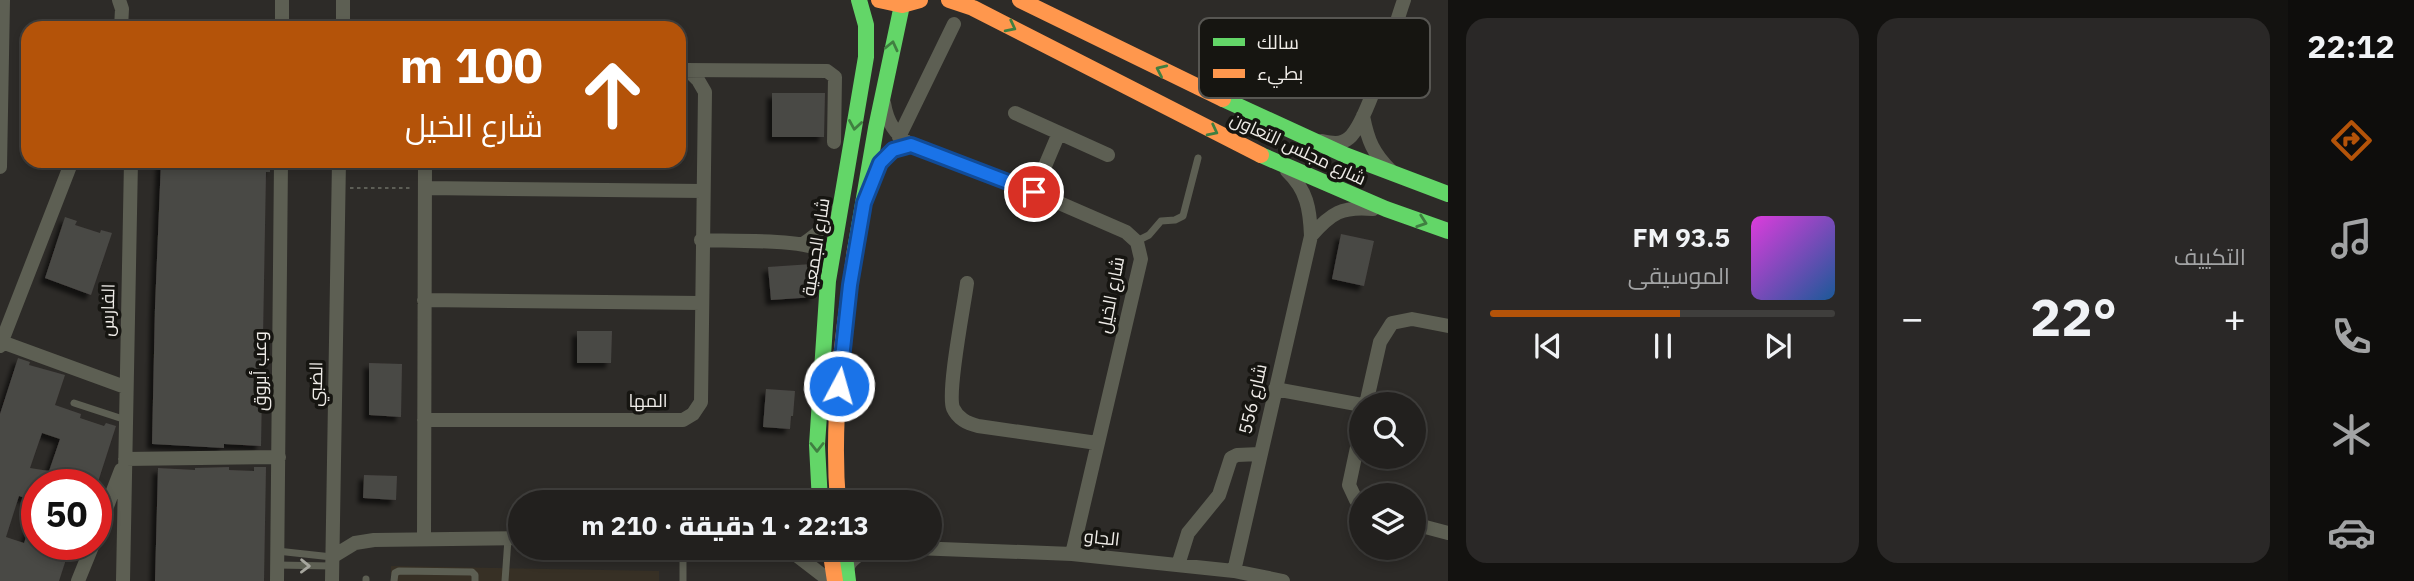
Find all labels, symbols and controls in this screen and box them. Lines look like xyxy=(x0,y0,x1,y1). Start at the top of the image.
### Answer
legend xyxy=(1199,18,1430,98)
one-way arrow xyxy=(1004,19,1016,33)
text: 22:12 xyxy=(2307,25,2395,67)
text: سالك xyxy=(1257,30,1299,54)
text: 100 m xyxy=(399,33,543,96)
one-way arrow xyxy=(884,41,898,53)
icon: ahead xyxy=(567,49,658,140)
text: بطيء xyxy=(1257,61,1303,88)
one-way arrow xyxy=(1155,64,1168,78)
text: شارع الخيل xyxy=(405,104,543,146)
street label: شارع مجلس التعاون xyxy=(1226,107,1370,191)
icon: directions xyxy=(2327,116,2376,165)
one-way arrow xyxy=(848,119,863,131)
one-way arrow xyxy=(1206,123,1219,136)
pin xyxy=(1004,162,1064,222)
icon: arrive xyxy=(1015,173,1053,211)
street label: شارع الجمعية xyxy=(796,196,836,298)
one-way arrow xyxy=(1415,214,1427,228)
icon: music xyxy=(2327,214,2376,263)
text: 93.5 FM xyxy=(1632,220,1730,254)
text: التكييف xyxy=(2174,241,2246,271)
street label: شارع الخيل xyxy=(1092,255,1130,335)
text: الموسيقى xyxy=(1628,260,1730,290)
street label: الفارس xyxy=(96,283,119,337)
text: 22° xyxy=(2030,283,2117,350)
text: − xyxy=(1901,293,1924,342)
text: + xyxy=(2223,293,2246,342)
icon: phone xyxy=(2327,312,2376,361)
icon: previous xyxy=(1529,327,1567,365)
icon: pause xyxy=(1644,327,1682,365)
icon: next xyxy=(1759,327,1797,365)
street label: وعب أبروق xyxy=(248,331,272,411)
position arrow xyxy=(802,349,876,423)
street label: الضبي xyxy=(304,361,330,407)
street label: شارع 556 xyxy=(1233,361,1273,437)
street label: المها xyxy=(628,389,668,412)
map controls xyxy=(1349,392,1426,560)
button: search xyxy=(1349,392,1426,469)
icon: climate xyxy=(2327,410,2376,459)
one-way arrow xyxy=(809,443,825,453)
speed limit sign: 50 xyxy=(21,469,112,560)
button: layers xyxy=(1349,483,1426,560)
text: 22:13 · 1 دقيقة · 210 m xyxy=(581,508,869,542)
icon: car xyxy=(2327,508,2376,557)
street label: الجاو xyxy=(1083,524,1121,551)
one-way arrow xyxy=(299,558,310,573)

